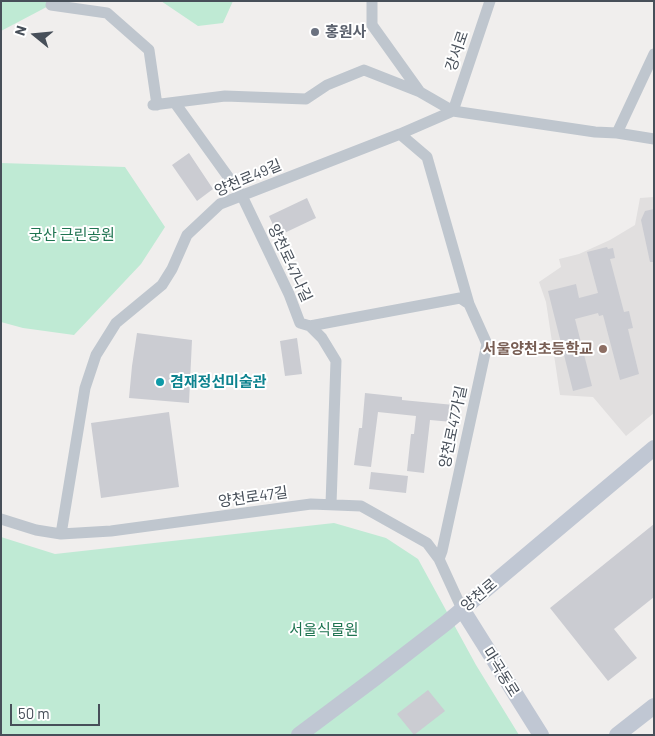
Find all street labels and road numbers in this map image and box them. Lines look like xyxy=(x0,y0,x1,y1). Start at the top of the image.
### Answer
street label: 강서로 xyxy=(442,28,472,74)
street label: 양천로49길 xyxy=(212,156,284,200)
street label: 양천로47나길 xyxy=(264,221,316,305)
street label: 양천로47가길 xyxy=(435,384,471,470)
street label: 양천로47길 xyxy=(217,483,289,511)
street label: 양천로 xyxy=(457,575,501,615)
street label: 마곡동로 xyxy=(479,644,523,700)

